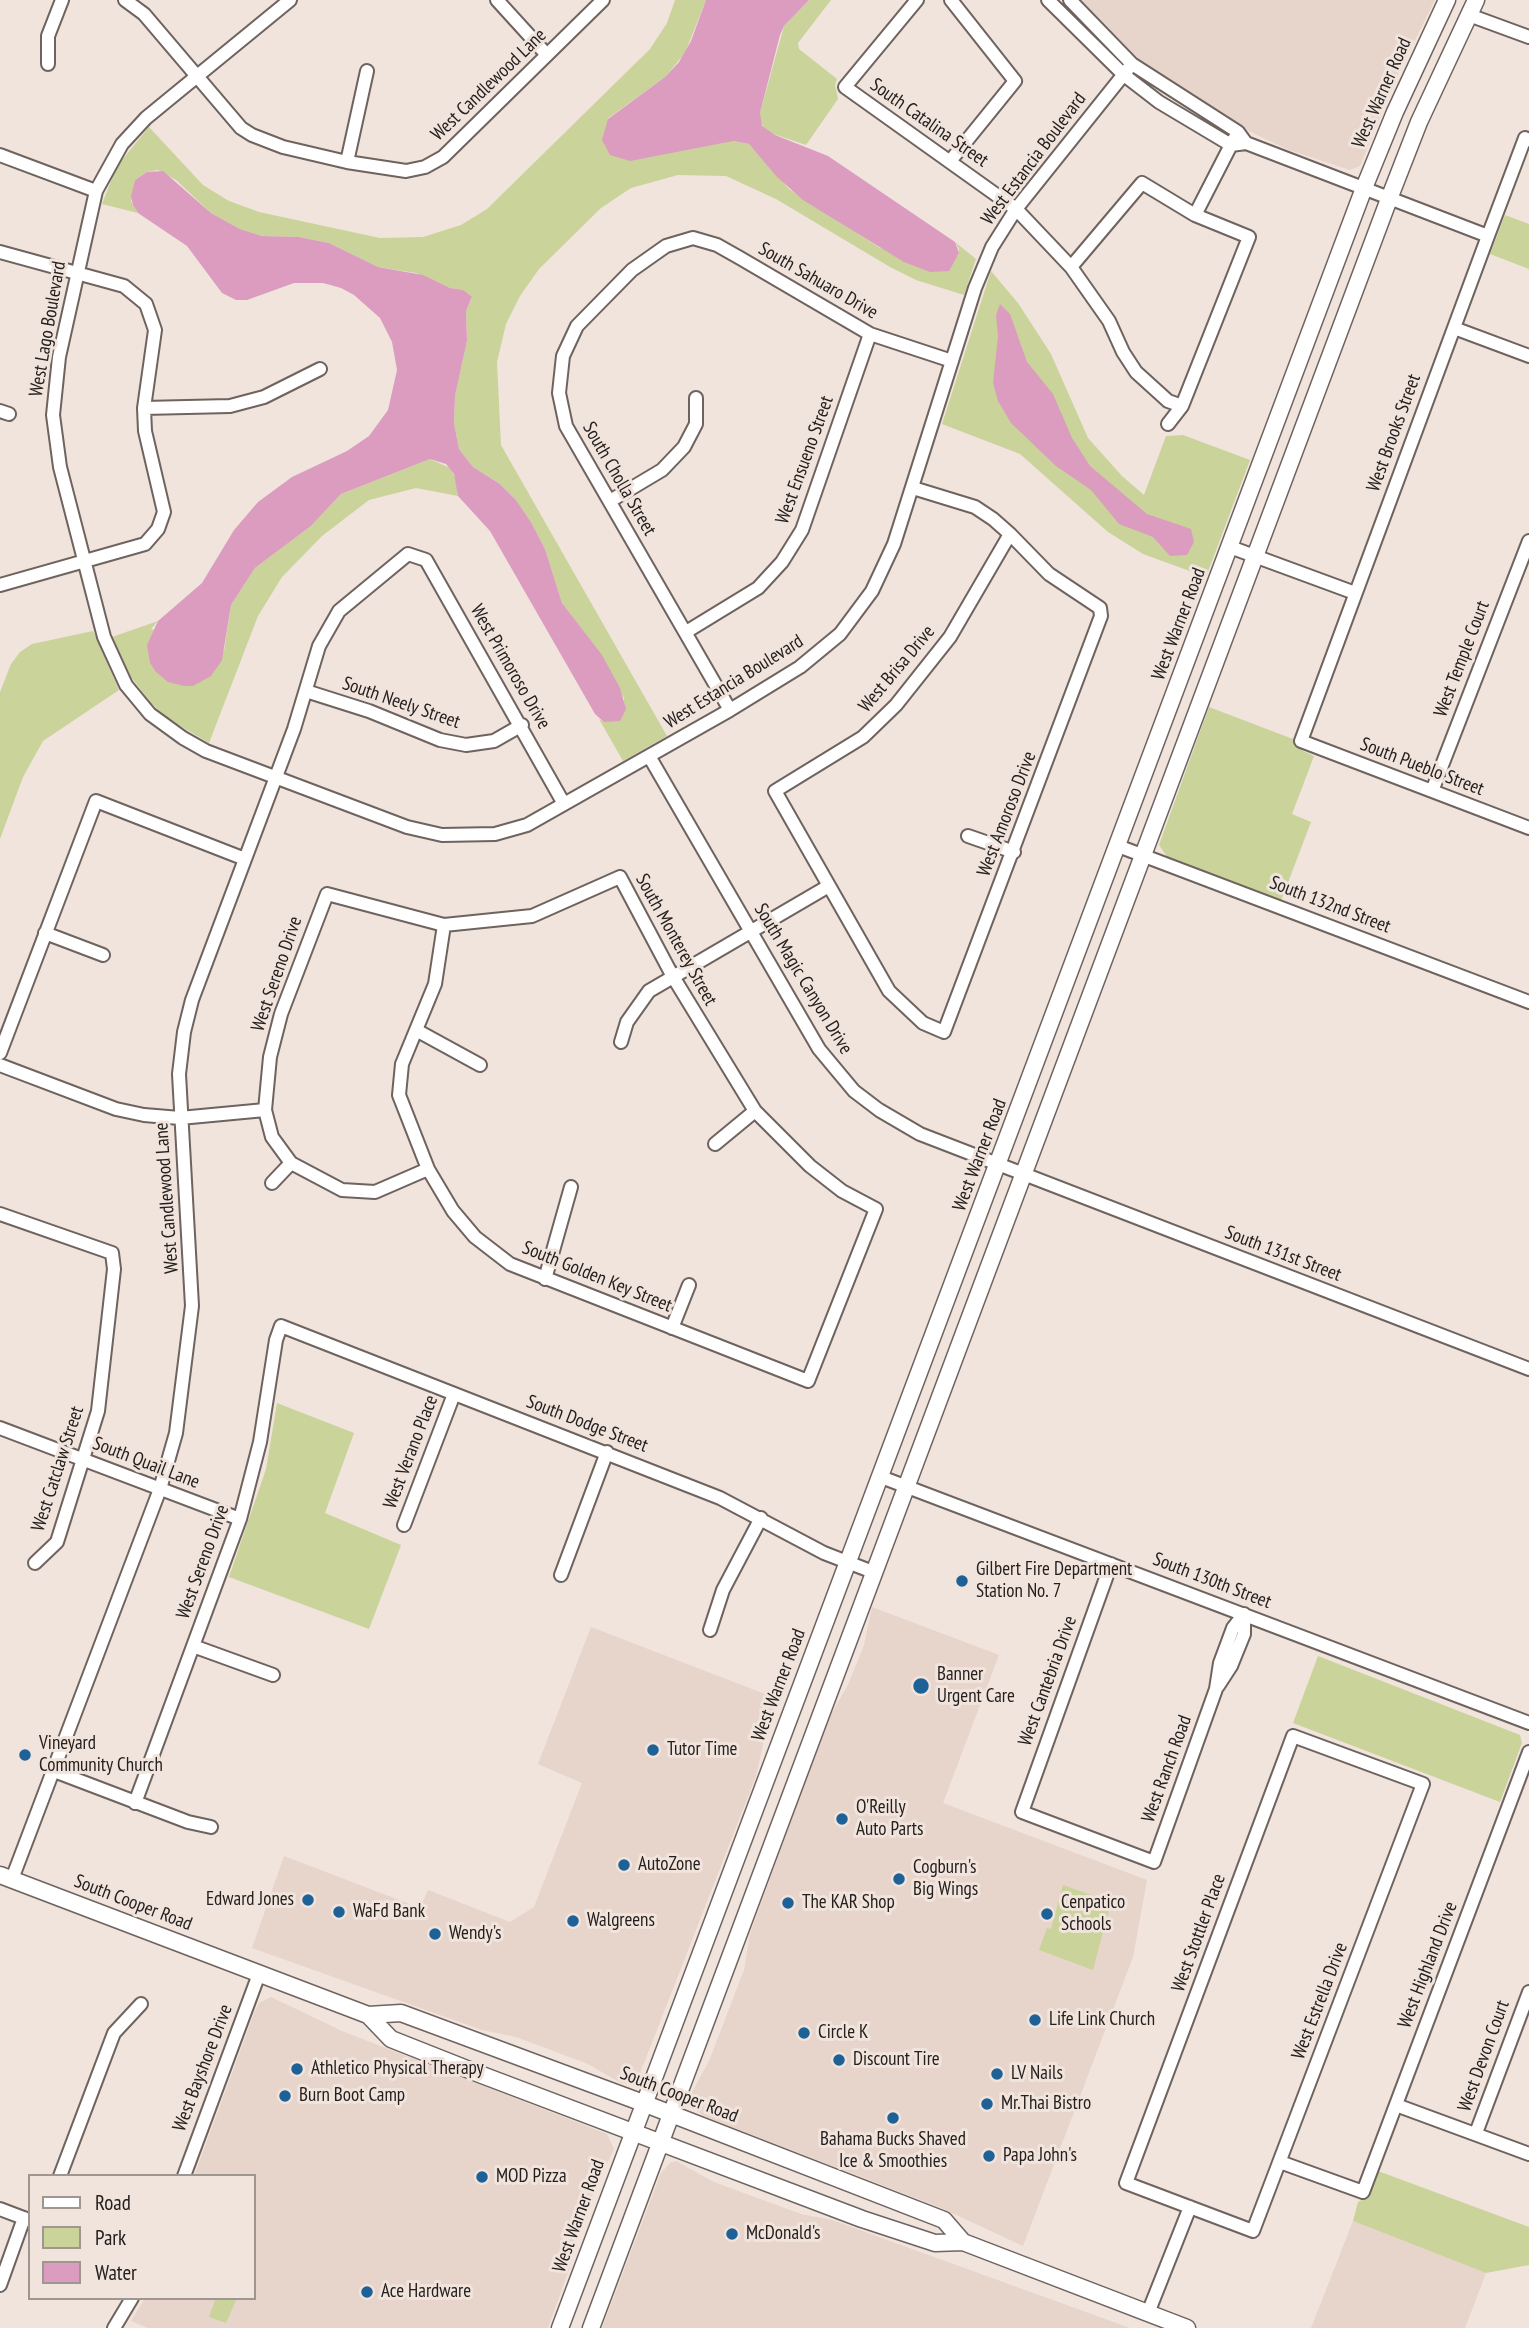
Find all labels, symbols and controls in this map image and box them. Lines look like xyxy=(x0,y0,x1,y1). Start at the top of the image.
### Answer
street label: West Candlewood Lane xyxy=(427,24,551,146)
street label: West Warner Road xyxy=(1348,34,1416,152)
street label: South Catalina Street xyxy=(866,74,992,172)
street label: West Estancia Boulevard xyxy=(977,88,1091,230)
street label: South Sahuaro Drive xyxy=(754,238,882,324)
street label: West Lago Boulevard xyxy=(25,260,71,398)
street label: West Brooks Street xyxy=(1362,371,1426,495)
street label: West Ensueno Street xyxy=(771,393,839,527)
street label: South Cholla Street xyxy=(577,418,661,540)
street label: West Warner Road xyxy=(1147,565,1211,683)
street label: West Temple Court xyxy=(1429,598,1495,720)
street label: West Primoroso Drive xyxy=(465,601,555,733)
street label: West Brisa Drive xyxy=(854,621,940,717)
street label: West Estancia Boulevard xyxy=(660,630,808,734)
street label: South Neely Street xyxy=(339,672,463,734)
street label: South Pueblo Street xyxy=(1357,733,1487,801)
street label: West Amoroso Drive xyxy=(973,748,1041,880)
street label: South Monterey Street xyxy=(630,870,722,1010)
street label: South 132nd Street xyxy=(1266,871,1394,939)
street label: South Magic Canyon Drive xyxy=(749,900,857,1058)
street label: West Sereno Drive xyxy=(247,914,307,1034)
street label: West Warner Road xyxy=(948,1096,1012,1214)
street label: West Candlewood Lane xyxy=(150,1122,184,1274)
street label: South 131st Street xyxy=(1222,1221,1344,1287)
street label: South Golden Key Street xyxy=(519,1237,675,1317)
street label: South Dodge Street xyxy=(523,1390,651,1458)
street label: West Verano Place xyxy=(379,1392,443,1512)
street label: West Catclaw Street xyxy=(27,1404,89,1534)
street label: South Quail Lane xyxy=(89,1432,203,1494)
street label: West Sereno Drive xyxy=(172,1502,234,1622)
street label: South 130th Street xyxy=(1150,1548,1274,1614)
place label: Gilbert Fire Department Station No. 7 xyxy=(976,1559,1132,1603)
marker: Gilbert Fire Department Station No. 7 xyxy=(954,1573,970,1589)
street label: West Cantebria Drive xyxy=(1014,1613,1082,1749)
street label: West Warner Road xyxy=(747,1626,811,1744)
place label: Banner Urgent Care xyxy=(937,1664,1015,1708)
marker: Banner Urgent Care xyxy=(911,1676,931,1696)
street label: West Ranch Road xyxy=(1137,1712,1197,1826)
place label: Vineyard Community Church xyxy=(39,1733,163,1777)
place label: Tutor Time xyxy=(667,1739,737,1761)
marker: Tutor Time xyxy=(645,1742,661,1758)
marker: Vineyard Community Church xyxy=(17,1747,33,1763)
place label: O'Reilly Auto Parts xyxy=(856,1797,924,1841)
marker: O'Reilly Auto Parts xyxy=(834,1811,850,1827)
place label: AutoZone xyxy=(638,1854,701,1876)
marker: AutoZone xyxy=(616,1857,632,1873)
place label: Cogburn's Big Wings xyxy=(913,1857,978,1901)
street label: South Cooper Road xyxy=(71,1870,195,1936)
marker: Cogburn's Big Wings xyxy=(891,1871,907,1887)
street label: West Stottler Place xyxy=(1167,1871,1231,1995)
place label: Edward Jones xyxy=(206,1889,294,1911)
marker: Edward Jones xyxy=(300,1892,316,1908)
place label: The KAR Shop xyxy=(802,1892,895,1914)
place label: Cenpatico Schools xyxy=(1061,1892,1125,1936)
marker: The KAR Shop xyxy=(780,1895,796,1911)
street label: West Highland Drive xyxy=(1393,1899,1463,2031)
place label: WaFd Bank xyxy=(353,1901,425,1923)
marker: WaFd Bank xyxy=(331,1904,347,1920)
marker: Cenpatico Schools xyxy=(1039,1906,1055,1922)
place label: Walgreens xyxy=(587,1910,655,1932)
marker: Walgreens xyxy=(565,1913,581,1929)
place label: Wendy's xyxy=(449,1923,502,1945)
marker: Wendy's xyxy=(427,1926,443,1942)
street label: West Estrella Drive xyxy=(1287,1939,1353,2063)
street label: West Devon Court xyxy=(1453,1997,1515,2115)
street label: West Bayshore Drive xyxy=(168,2001,238,2135)
place label: Life Link Church xyxy=(1049,2009,1155,2031)
marker: Life Link Church xyxy=(1027,2012,1043,2028)
place label: Circle K xyxy=(818,2022,868,2044)
marker: Circle K xyxy=(796,2025,812,2041)
place label: Discount Tire xyxy=(853,2049,940,2071)
marker: Discount Tire xyxy=(831,2052,847,2068)
place label: Athletico Physical Therapy xyxy=(311,2058,484,2080)
marker: Athletico Physical Therapy xyxy=(289,2061,305,2077)
street label: South Cooper Road xyxy=(617,2062,741,2128)
place label: LV Nails xyxy=(1011,2063,1063,2085)
marker: LV Nails xyxy=(989,2066,1005,2082)
place label: Burn Boot Camp xyxy=(299,2085,405,2107)
marker: Burn Boot Camp xyxy=(277,2088,293,2104)
place label: Mr.Thai Bistro xyxy=(1001,2093,1091,2115)
marker: Mr.Thai Bistro xyxy=(979,2096,995,2112)
marker: Bahama Bucks Shaved Ice & Smoothies xyxy=(885,2110,901,2126)
place label: Bahama Bucks Shaved Ice & Smoothies xyxy=(820,2129,966,2173)
place label: Papa John's xyxy=(1003,2145,1077,2167)
marker: Papa John's xyxy=(981,2148,997,2164)
street label: West Warner Road xyxy=(548,2156,610,2276)
place label: MOD Pizza xyxy=(496,2166,567,2188)
marker: MOD Pizza xyxy=(474,2169,490,2185)
legend xyxy=(28,2174,256,2300)
text: Road xyxy=(95,2189,131,2216)
place label: McDonald's xyxy=(746,2223,821,2245)
text: Park xyxy=(95,2224,126,2251)
marker: McDonald's xyxy=(724,2226,740,2242)
text: Water xyxy=(95,2259,137,2286)
place label: Ace Hardware xyxy=(381,2281,471,2303)
marker: Ace Hardware xyxy=(359,2284,375,2300)

